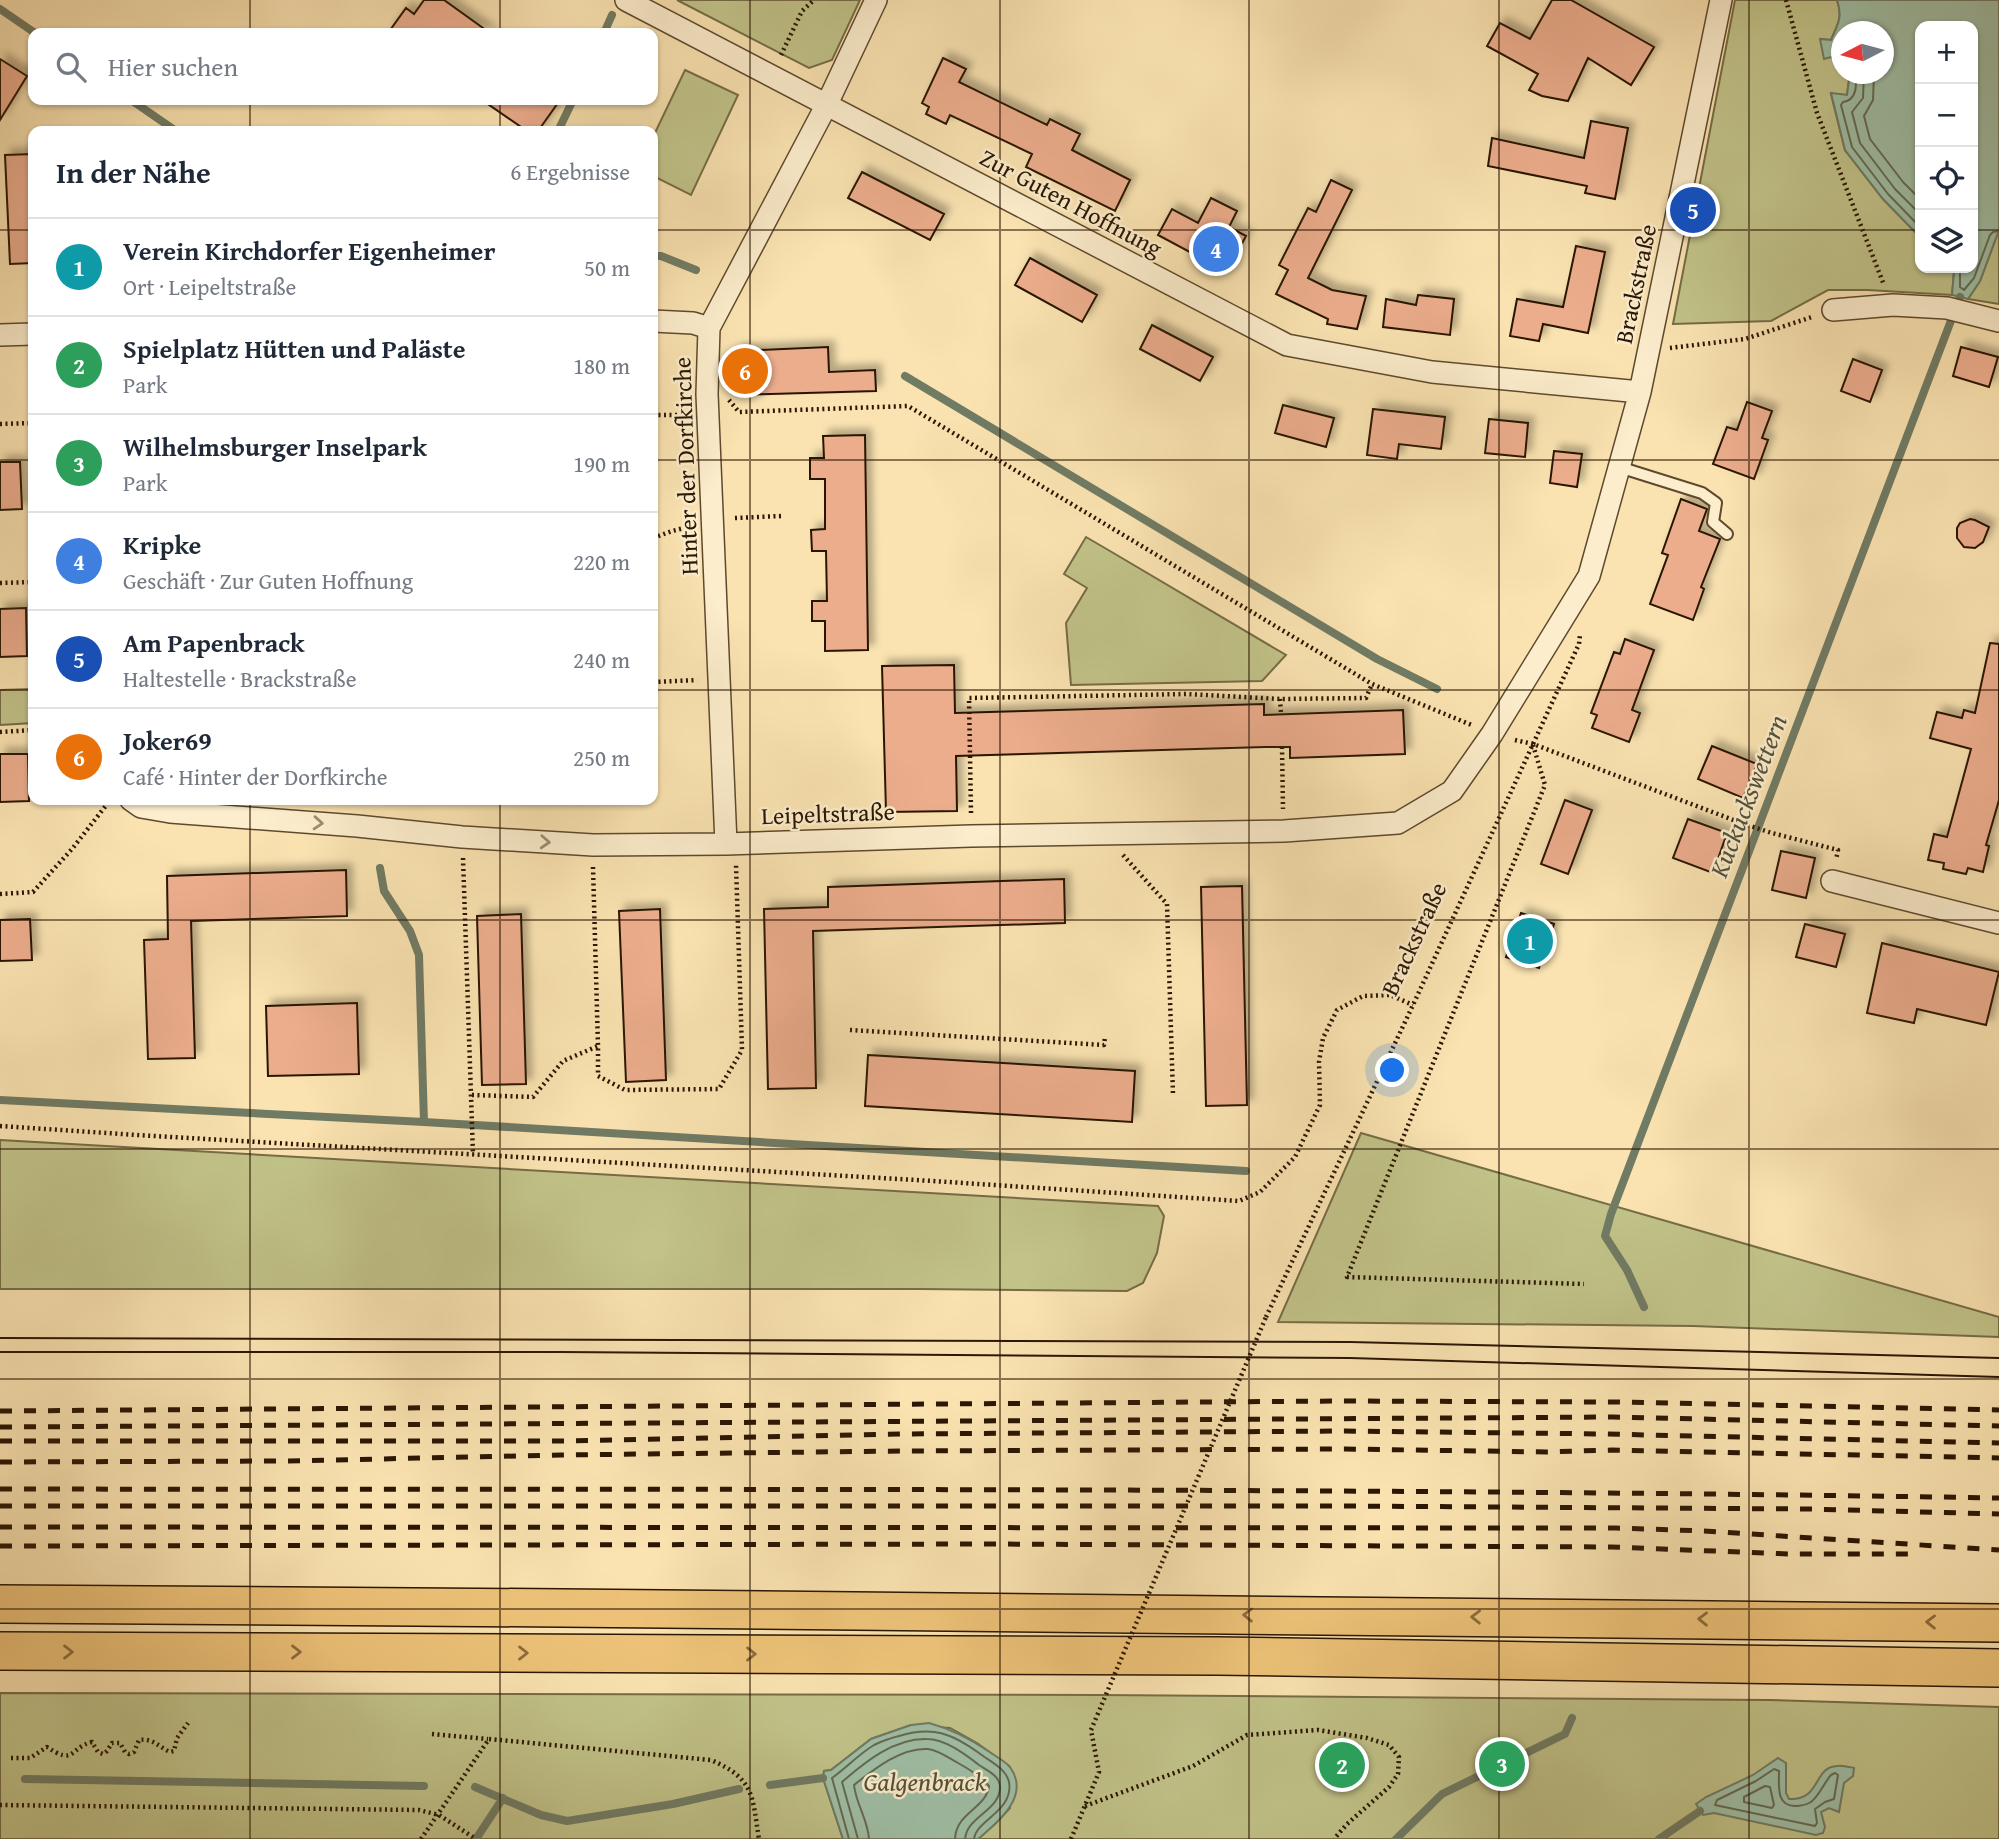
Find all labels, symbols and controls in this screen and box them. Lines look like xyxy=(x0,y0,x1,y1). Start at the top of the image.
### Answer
north arrow xyxy=(1831,21,1894,84)
map controls xyxy=(1915,21,1978,273)
button: + xyxy=(1915,21,1978,84)
search box xyxy=(28,28,658,105)
text: Hier suchen xyxy=(108,47,238,86)
icon: search xyxy=(52,48,90,86)
button: − xyxy=(1915,84,1978,147)
street label: Zur Guten Hoffnung xyxy=(974,140,1169,265)
button: locate xyxy=(1915,147,1978,210)
text: In der Nähe xyxy=(56,150,211,194)
text: 6 Ergebnisse xyxy=(510,155,630,188)
pin: 5 xyxy=(1670,184,1716,236)
button: layers xyxy=(1915,210,1978,273)
street label: Brackstraße xyxy=(1606,221,1665,347)
pin: 4 xyxy=(1193,223,1239,275)
text: Verein Kirchdorfer Eigenheimer xyxy=(123,231,495,270)
text: 1 xyxy=(73,251,85,284)
text: 50 m xyxy=(584,251,630,284)
text: Ort · Leipeltstraße xyxy=(123,270,296,303)
text: Spielplatz Hütten und Paläste xyxy=(123,329,465,368)
pin: 6 xyxy=(722,345,768,397)
text: 2 xyxy=(73,349,85,382)
text: 180 m xyxy=(573,349,630,382)
street label: Hinter der Dorfkirche xyxy=(664,356,707,576)
text: Park xyxy=(123,368,167,401)
text: Wilhelmsburger Inselpark xyxy=(123,427,427,466)
text: 3 xyxy=(73,447,85,480)
text: 190 m xyxy=(573,447,630,480)
text: Park xyxy=(123,466,167,499)
text: Kripke xyxy=(123,525,201,564)
text: 4 xyxy=(73,545,85,578)
text: 220 m xyxy=(573,545,630,578)
text: Geschäft · Zur Guten Hoffnung xyxy=(123,564,413,597)
text: Am Papenbrack xyxy=(123,623,305,662)
text: 5 xyxy=(73,643,85,676)
text: 240 m xyxy=(573,643,630,676)
text: Haltestelle · Brackstraße xyxy=(123,662,357,695)
water label: Kuckuckswettern xyxy=(1698,709,1796,884)
text: Joker69 xyxy=(123,721,212,760)
text: 6 xyxy=(73,741,85,774)
text: 250 m xyxy=(573,741,630,774)
text: Café · Hinter der Dorfkirche xyxy=(123,760,388,793)
street label: Leipeltstraße xyxy=(761,794,895,833)
one-way arrow xyxy=(313,815,324,830)
one-way arrow xyxy=(540,835,551,850)
street label: Brackstraße xyxy=(1372,876,1455,1001)
pin: 1 xyxy=(1507,915,1553,967)
your location xyxy=(1375,1053,1409,1087)
one-way arrow xyxy=(1243,1607,1253,1623)
one-way arrow xyxy=(1470,1609,1481,1625)
one-way arrow xyxy=(1698,1612,1709,1627)
one-way arrow xyxy=(1925,1614,1936,1630)
one-way arrow xyxy=(63,1644,74,1660)
one-way arrow xyxy=(291,1644,301,1660)
one-way arrow xyxy=(518,1645,529,1661)
one-way arrow xyxy=(746,1646,756,1662)
pin: 3 xyxy=(1479,1738,1525,1790)
pin: 2 xyxy=(1319,1739,1365,1791)
water label: Galgenbrack xyxy=(864,1762,987,1801)

